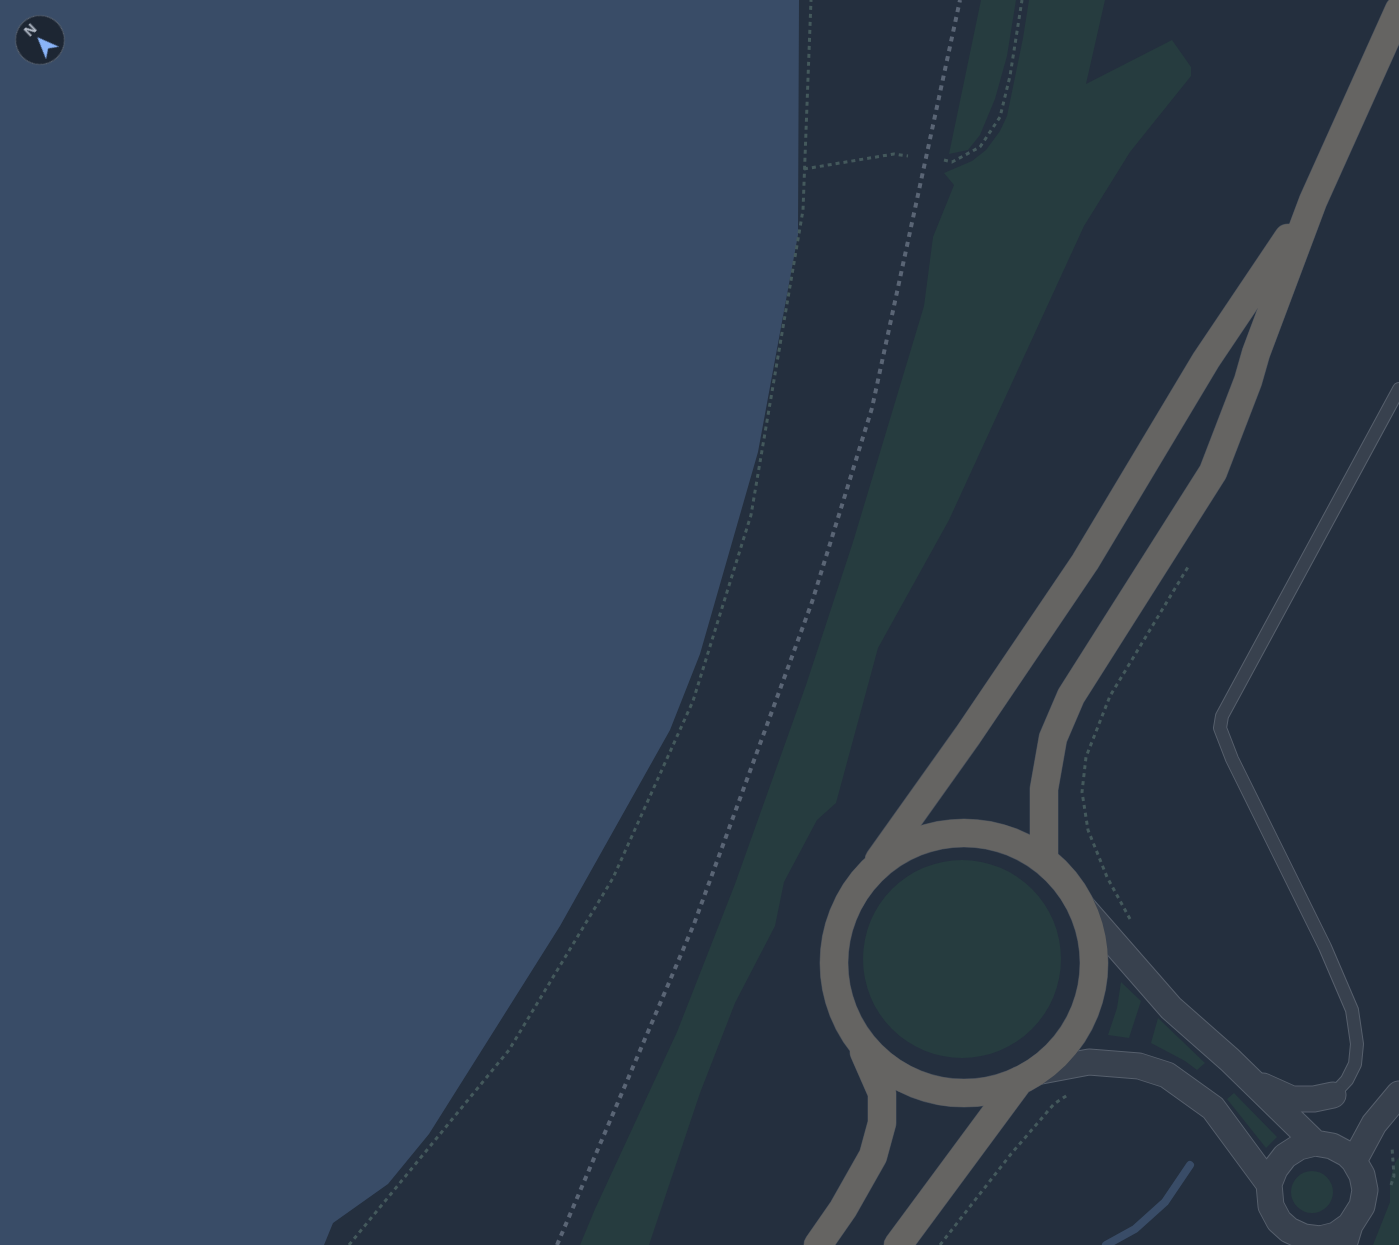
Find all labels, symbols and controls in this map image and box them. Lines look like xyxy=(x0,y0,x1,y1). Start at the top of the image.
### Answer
north arrow xyxy=(15,15,65,65)
text: N xyxy=(19,19,41,40)

